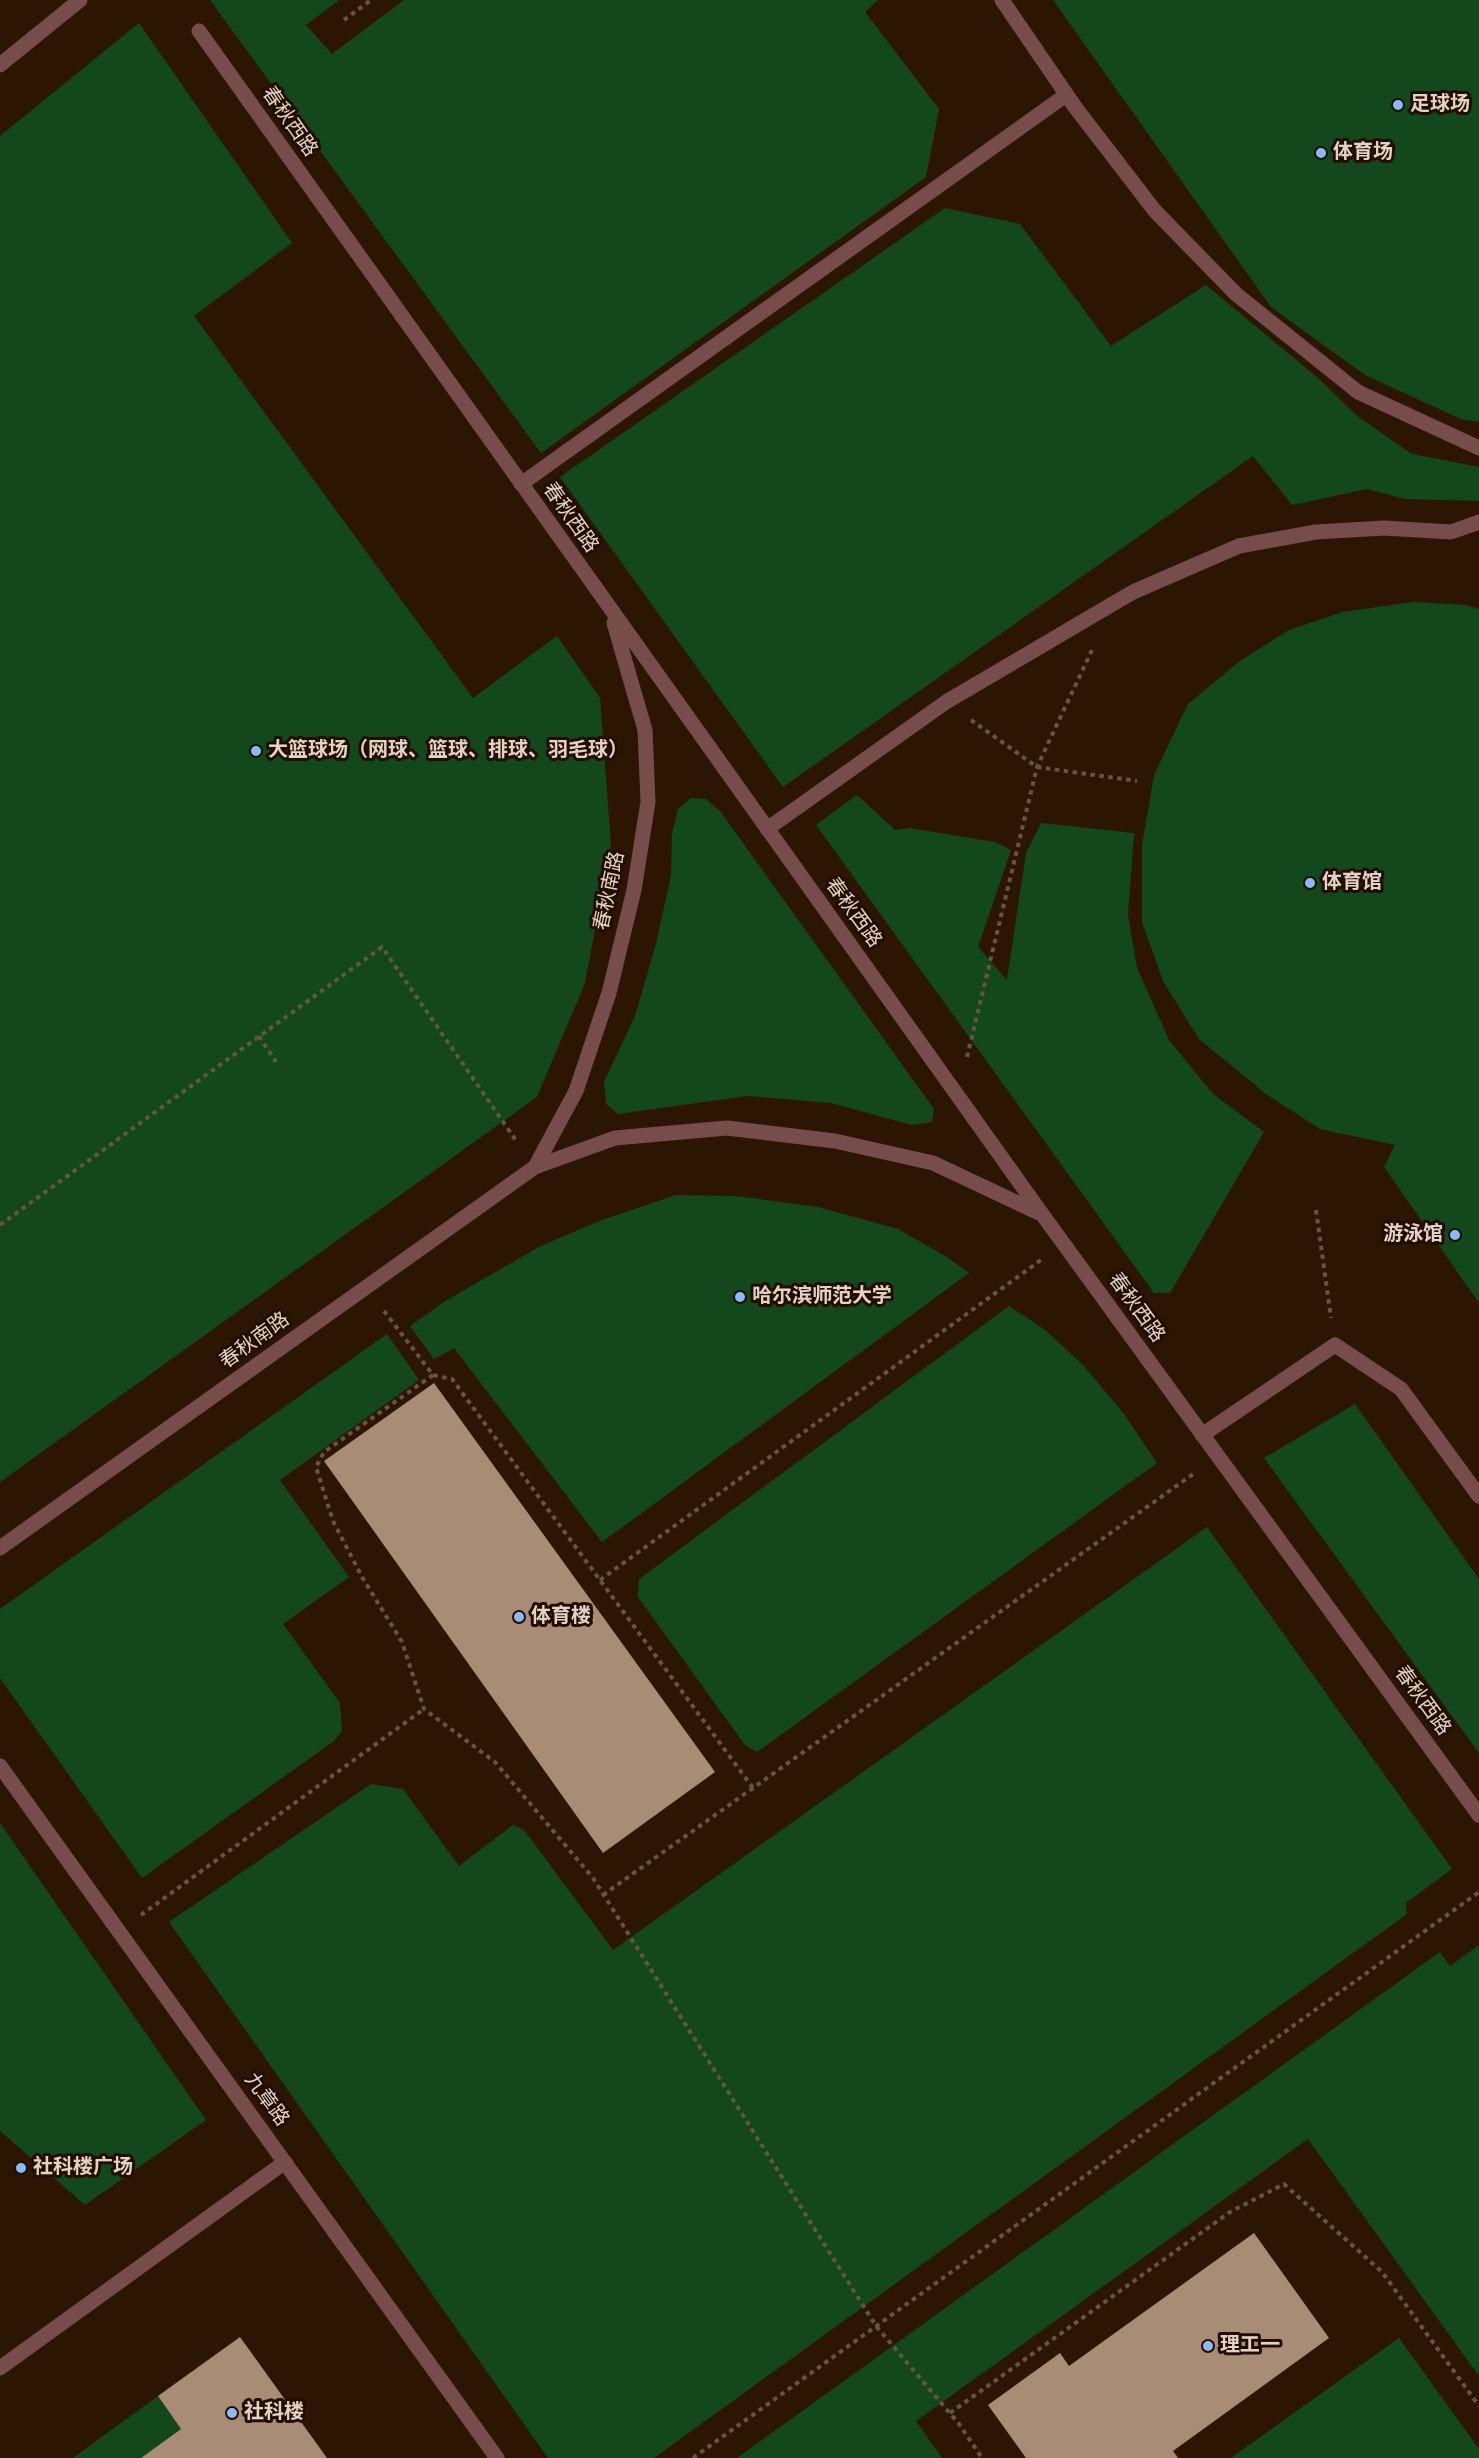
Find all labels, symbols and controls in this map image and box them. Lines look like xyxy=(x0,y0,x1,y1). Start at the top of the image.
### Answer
street label: 春秋西路 xyxy=(256,82,322,162)
place label: 足球场 xyxy=(1410,93,1470,117)
marker: 足球场 xyxy=(1391,98,1405,112)
place label: 体育场 xyxy=(1333,141,1393,165)
marker: 体育场 xyxy=(1314,146,1328,160)
street label: 春秋西路 xyxy=(537,478,603,558)
place label: 大篮球场（网球、篮球、排球、羽毛球） xyxy=(268,739,628,763)
marker: 大篮球场（网球、篮球、排球、羽毛球） xyxy=(249,744,263,758)
street label: 春秋南路 xyxy=(590,849,630,933)
place label: 体育馆 xyxy=(1322,871,1382,895)
street label: 春秋西路 xyxy=(820,874,886,952)
marker: 体育馆 xyxy=(1303,876,1317,890)
place label: 游泳馆 xyxy=(1383,1223,1443,1247)
marker: 游泳馆 xyxy=(1448,1228,1462,1242)
street label: 春秋西路 xyxy=(1103,1269,1169,1347)
place label: 哈尔滨师范大学 xyxy=(752,1285,892,1309)
marker: 哈尔滨师范大学 xyxy=(733,1290,747,1304)
street label: 春秋南路 xyxy=(216,1308,294,1374)
place label: 体育楼 xyxy=(531,1605,591,1629)
marker: 体育楼 xyxy=(512,1610,526,1624)
street label: 春秋西路 xyxy=(1389,1662,1455,1740)
street label: 九章路 xyxy=(239,2069,293,2131)
place label: 社科楼广场 xyxy=(33,2156,133,2180)
marker: 社科楼广场 xyxy=(14,2161,28,2175)
place label: 理工一 xyxy=(1220,2334,1280,2358)
marker: 理工一 xyxy=(1201,2339,1215,2353)
place label: 社科楼 xyxy=(244,2401,304,2425)
marker: 社科楼 xyxy=(225,2406,239,2420)

